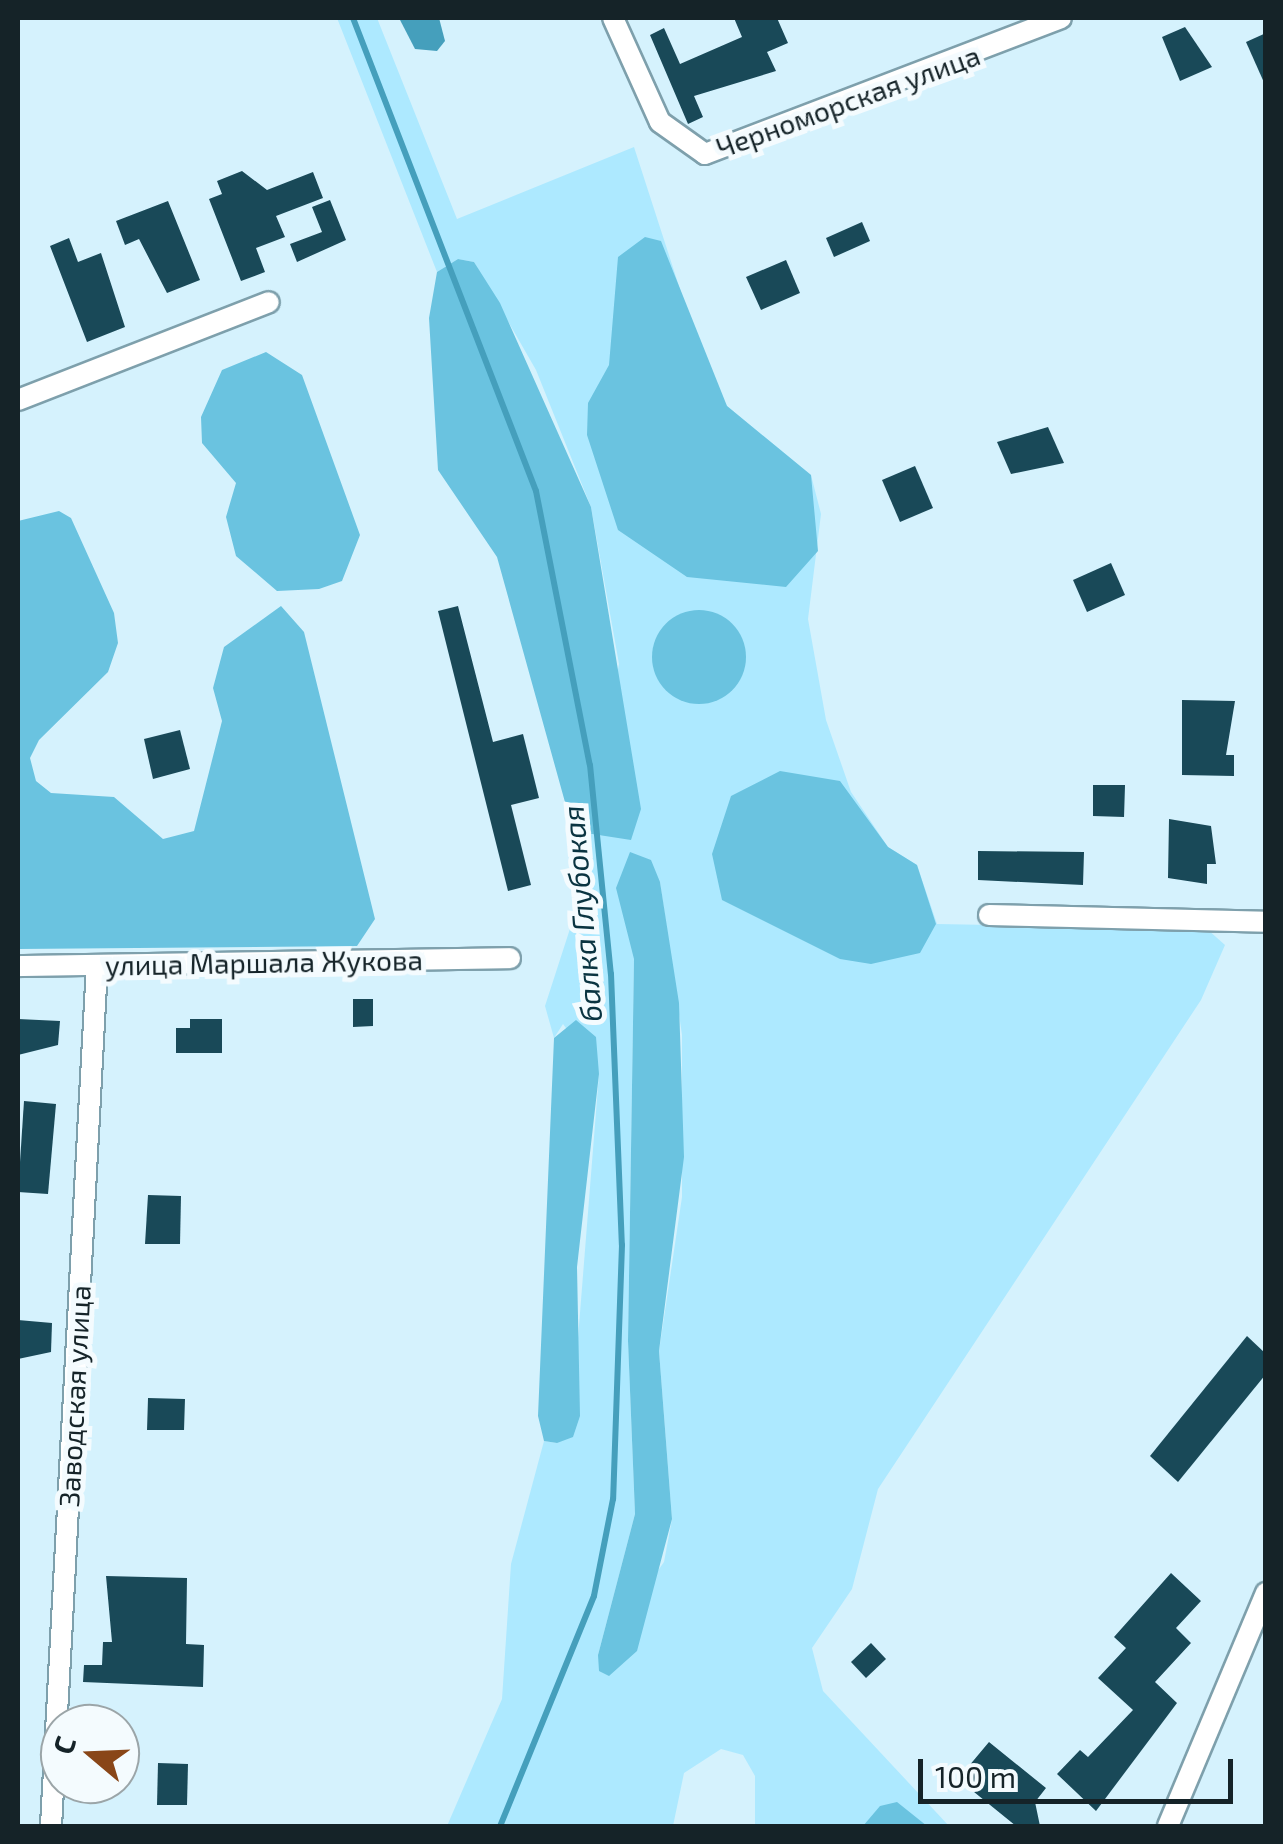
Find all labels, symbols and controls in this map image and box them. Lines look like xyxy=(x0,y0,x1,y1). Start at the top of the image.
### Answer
street label: Черноморская улица xyxy=(711,38,985,164)
water label: балка Глубокая xyxy=(554,804,608,1024)
street label: улица Маршала Жукова xyxy=(105,942,423,982)
street label: Заводская улица xyxy=(51,1284,97,1508)
north arrow xyxy=(40,1704,140,1804)
text: С xyxy=(45,1732,82,1758)
scale bar xyxy=(923,1739,1238,1801)
text: 100 m xyxy=(935,1758,1016,1794)

